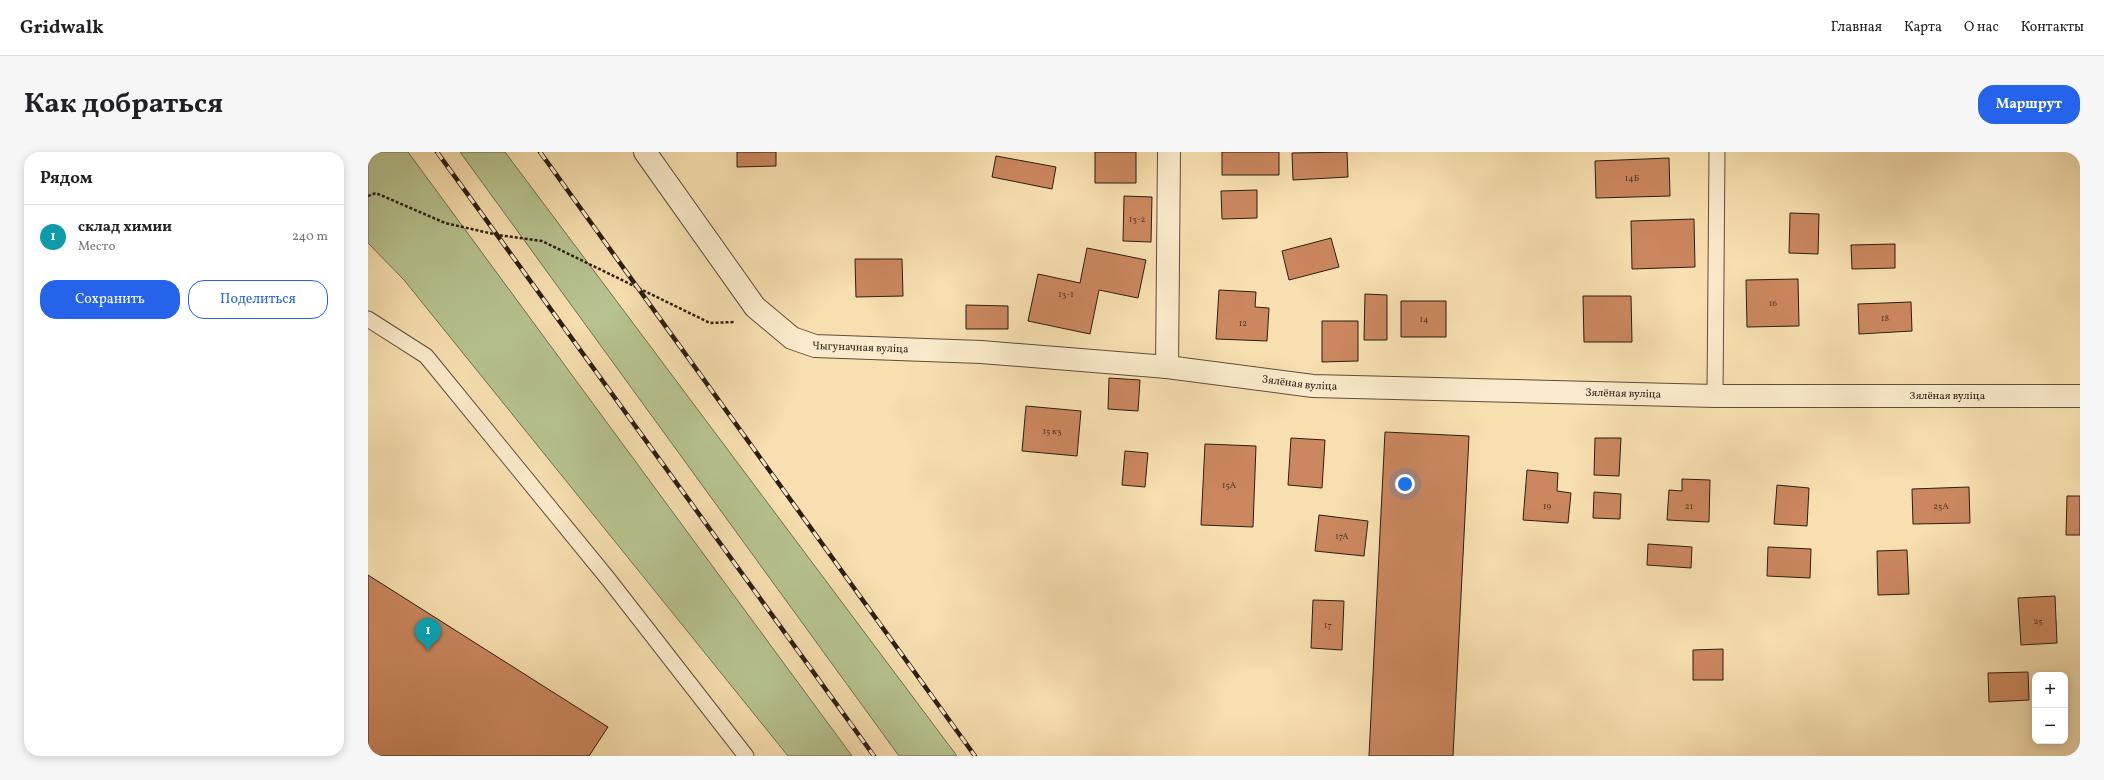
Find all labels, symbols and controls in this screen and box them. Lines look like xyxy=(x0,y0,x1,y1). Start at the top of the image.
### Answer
text: Gridwalk xyxy=(20,15,104,41)
text: Главная xyxy=(1831,18,1882,37)
text: Карта xyxy=(1904,18,1942,37)
text: О нас xyxy=(1964,18,1999,37)
text: Контакты xyxy=(2021,18,2084,37)
text: Как добраться xyxy=(24,85,223,124)
button: Маршрут xyxy=(1978,85,2080,124)
text: Рядом xyxy=(40,167,93,190)
house number: 14Б xyxy=(1625,172,1640,185)
house number: 13-2 xyxy=(1129,213,1146,226)
text: склад химии xyxy=(78,217,172,238)
text: 1 xyxy=(50,228,56,246)
text: 240 m xyxy=(292,228,328,246)
text: Место xyxy=(78,238,115,256)
button: Сохранить xyxy=(40,280,180,319)
button: Поделиться xyxy=(188,280,328,319)
house number: 13-1 xyxy=(1058,288,1074,301)
house number: 16 xyxy=(1769,297,1777,310)
house number: 18 xyxy=(1881,312,1889,325)
house number: 14 xyxy=(1420,313,1428,326)
house number: 12 xyxy=(1239,317,1247,330)
street label: Чыгуначная вуліца xyxy=(812,338,909,357)
street label: Зялёная вуліца xyxy=(1261,372,1338,394)
street label: Зялёная вуліца xyxy=(1585,385,1662,402)
street label: Зялёная вуліца xyxy=(1909,389,1986,404)
house number: 15 к3 xyxy=(1042,425,1062,438)
your location xyxy=(1395,474,1415,494)
house number: 15А xyxy=(1222,479,1237,492)
house number: 19 xyxy=(1543,500,1551,513)
house number: 21 xyxy=(1685,500,1693,513)
house number: 25А xyxy=(1933,500,1949,513)
house number: 17А xyxy=(1335,530,1349,543)
house number: 25 xyxy=(2033,615,2043,628)
pin: 1 xyxy=(415,618,441,651)
house number: 17 xyxy=(1324,619,1332,632)
map controls xyxy=(2032,672,2068,744)
button: + xyxy=(2032,672,2068,708)
button: − xyxy=(2032,708,2068,744)

